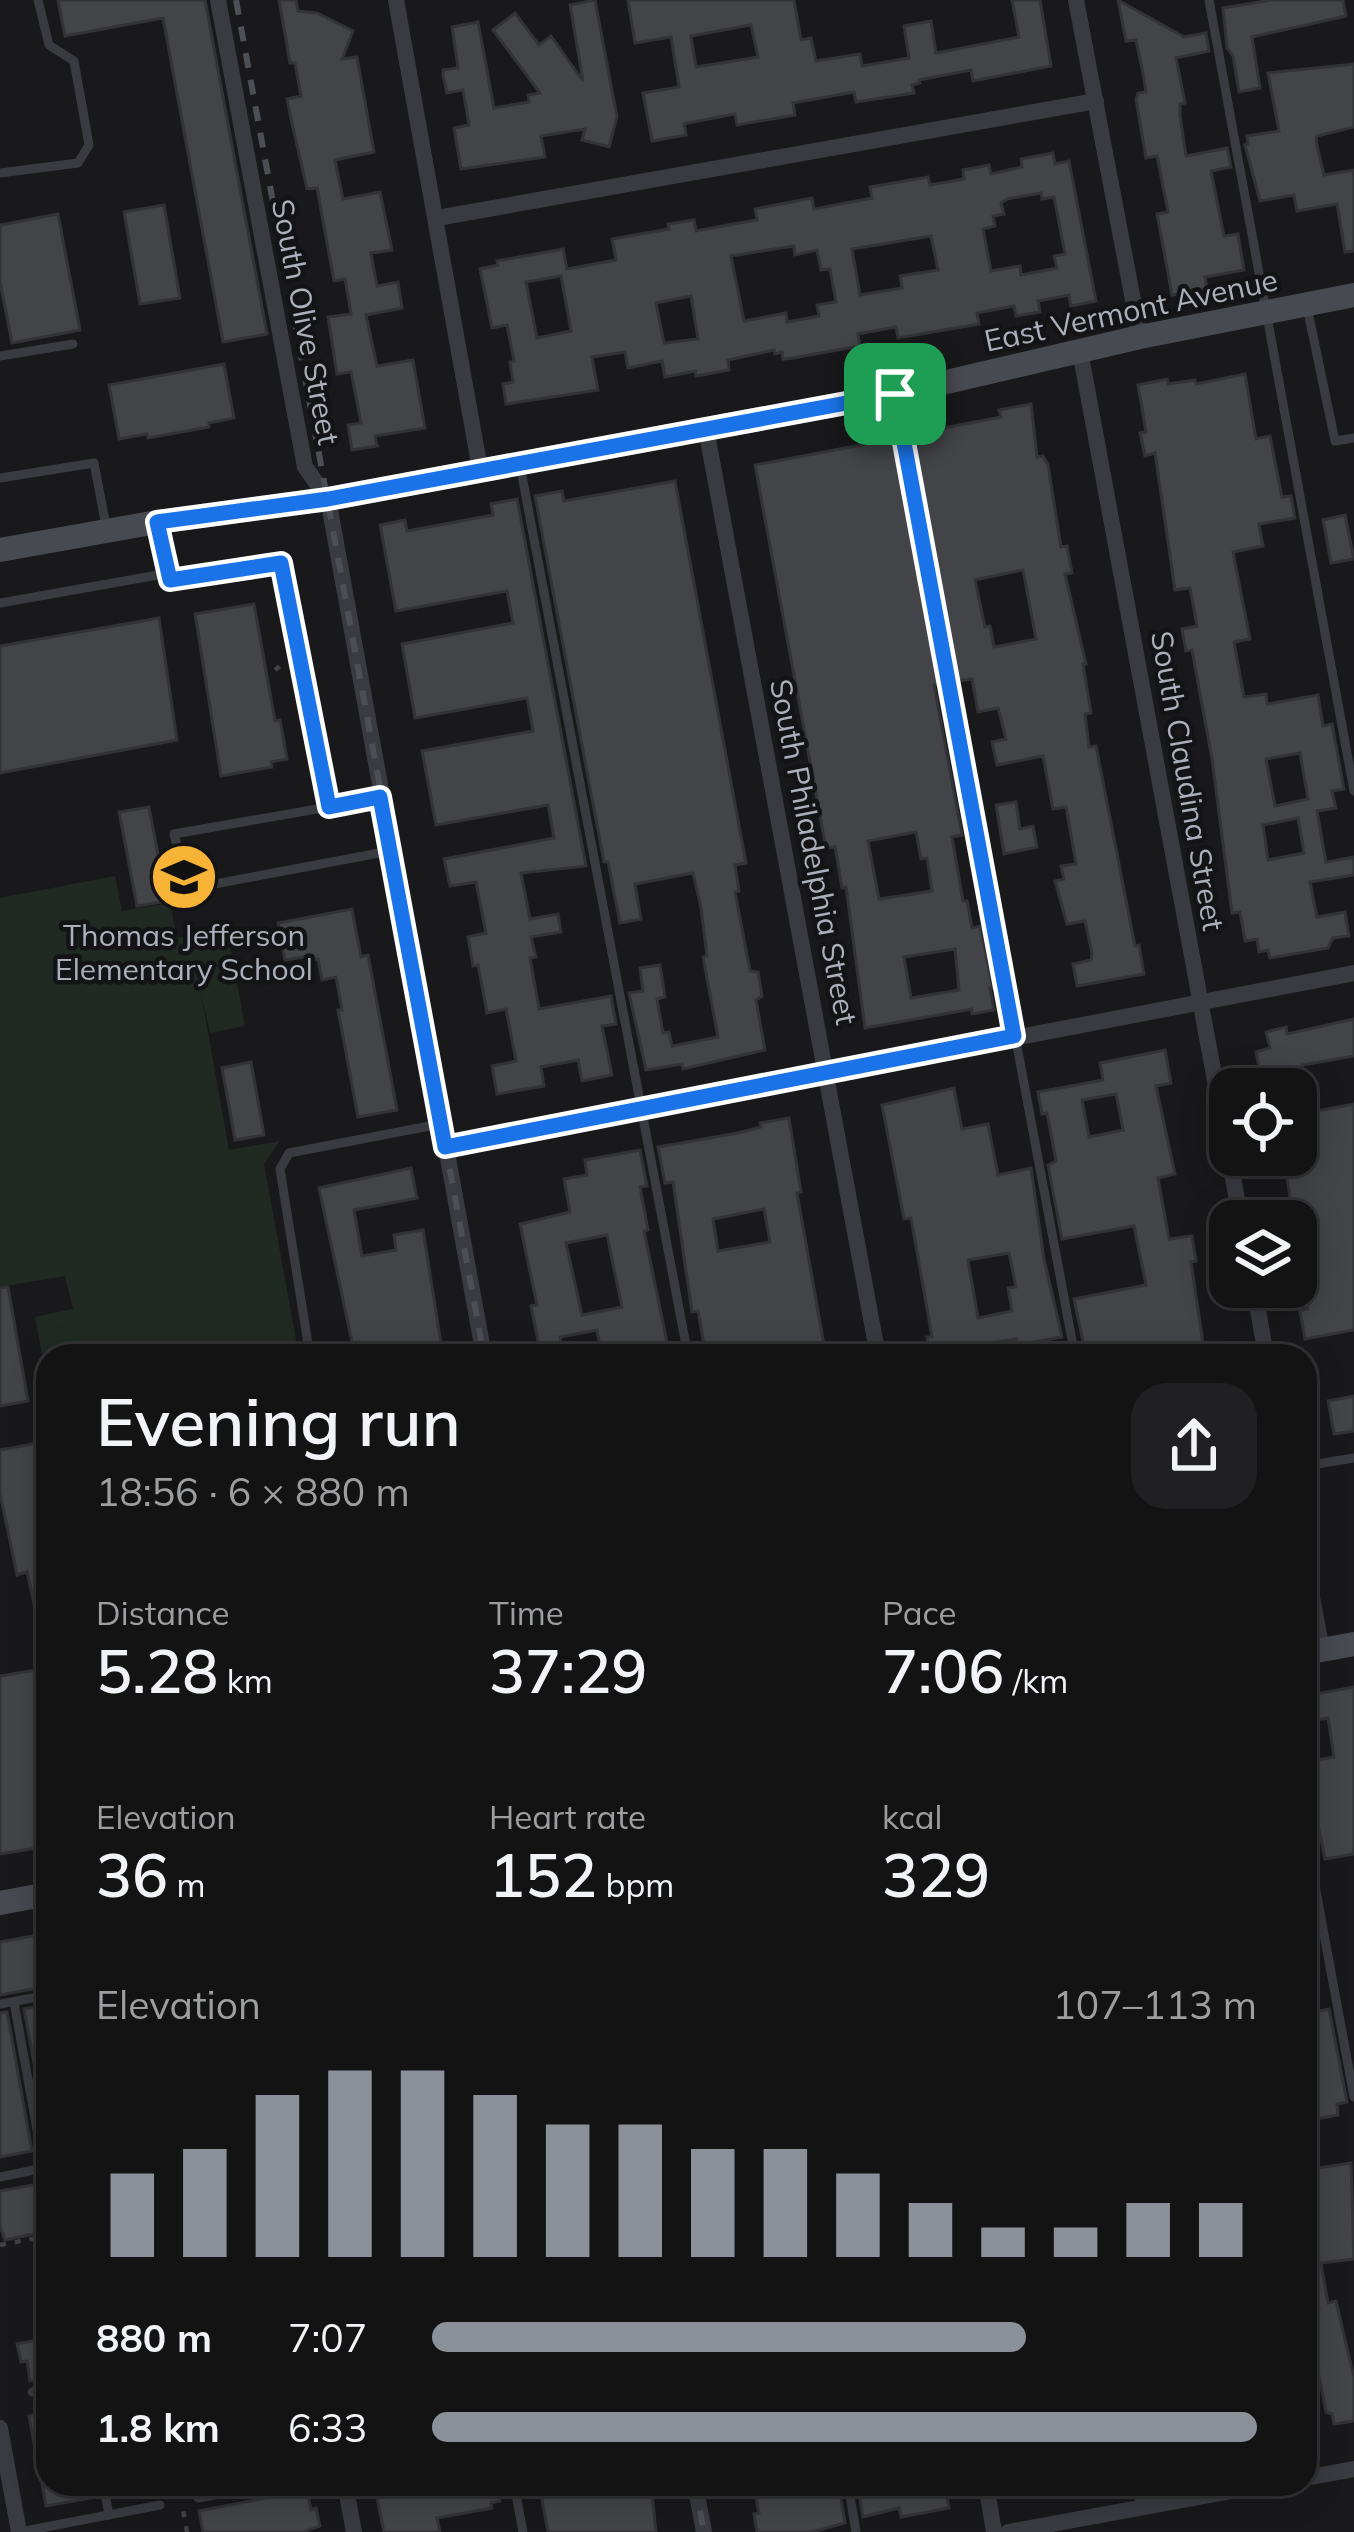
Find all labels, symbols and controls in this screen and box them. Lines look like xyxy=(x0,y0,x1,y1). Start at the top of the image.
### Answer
street label: South Olive Street xyxy=(264,196,348,448)
street label: East Vermont Avenue xyxy=(981,260,1281,360)
pin xyxy=(844,343,946,445)
icon: arrive xyxy=(862,361,928,427)
street label: South Claudina Street xyxy=(1143,628,1233,934)
street label: South Philadelphia Street xyxy=(762,676,866,1028)
school or university icon: Thomas Jefferson Elementary School xyxy=(149,842,219,912)
place label: Thomas Jefferson Elementary School xyxy=(55,916,313,988)
map controls xyxy=(1209,1068,1317,1308)
button: locate xyxy=(1209,1068,1317,1176)
button: layers xyxy=(1209,1200,1317,1308)
text: Evening run xyxy=(96,1380,461,1463)
button: share xyxy=(1131,1383,1257,1509)
text: 18:56 · 6 × 880 m xyxy=(96,1467,410,1516)
text: Distance xyxy=(96,1592,229,1633)
text: Time xyxy=(489,1592,564,1633)
text: Pace xyxy=(882,1592,956,1633)
text: 5.28 xyxy=(96,1633,218,1708)
text: 37:29 xyxy=(489,1633,647,1708)
text: 7:06 xyxy=(882,1633,1004,1708)
text: km xyxy=(218,1660,273,1701)
text: /km xyxy=(1004,1660,1068,1701)
text: Elevation xyxy=(96,1796,236,1837)
text: Heart rate xyxy=(489,1796,646,1837)
text: kcal xyxy=(882,1796,942,1837)
text: 36 xyxy=(96,1837,168,1912)
text: 152 xyxy=(489,1837,597,1912)
text: 329 xyxy=(882,1837,990,1912)
text: m xyxy=(168,1864,206,1905)
text: bpm xyxy=(597,1864,674,1905)
text: Elevation xyxy=(96,1980,261,2029)
text: 107–113 m xyxy=(1052,1980,1257,2029)
text: 880 m xyxy=(96,2313,212,2362)
text: 7:07 xyxy=(288,2313,367,2362)
text: 1.8 km xyxy=(96,2403,220,2452)
text: 6:33 xyxy=(288,2403,367,2452)

